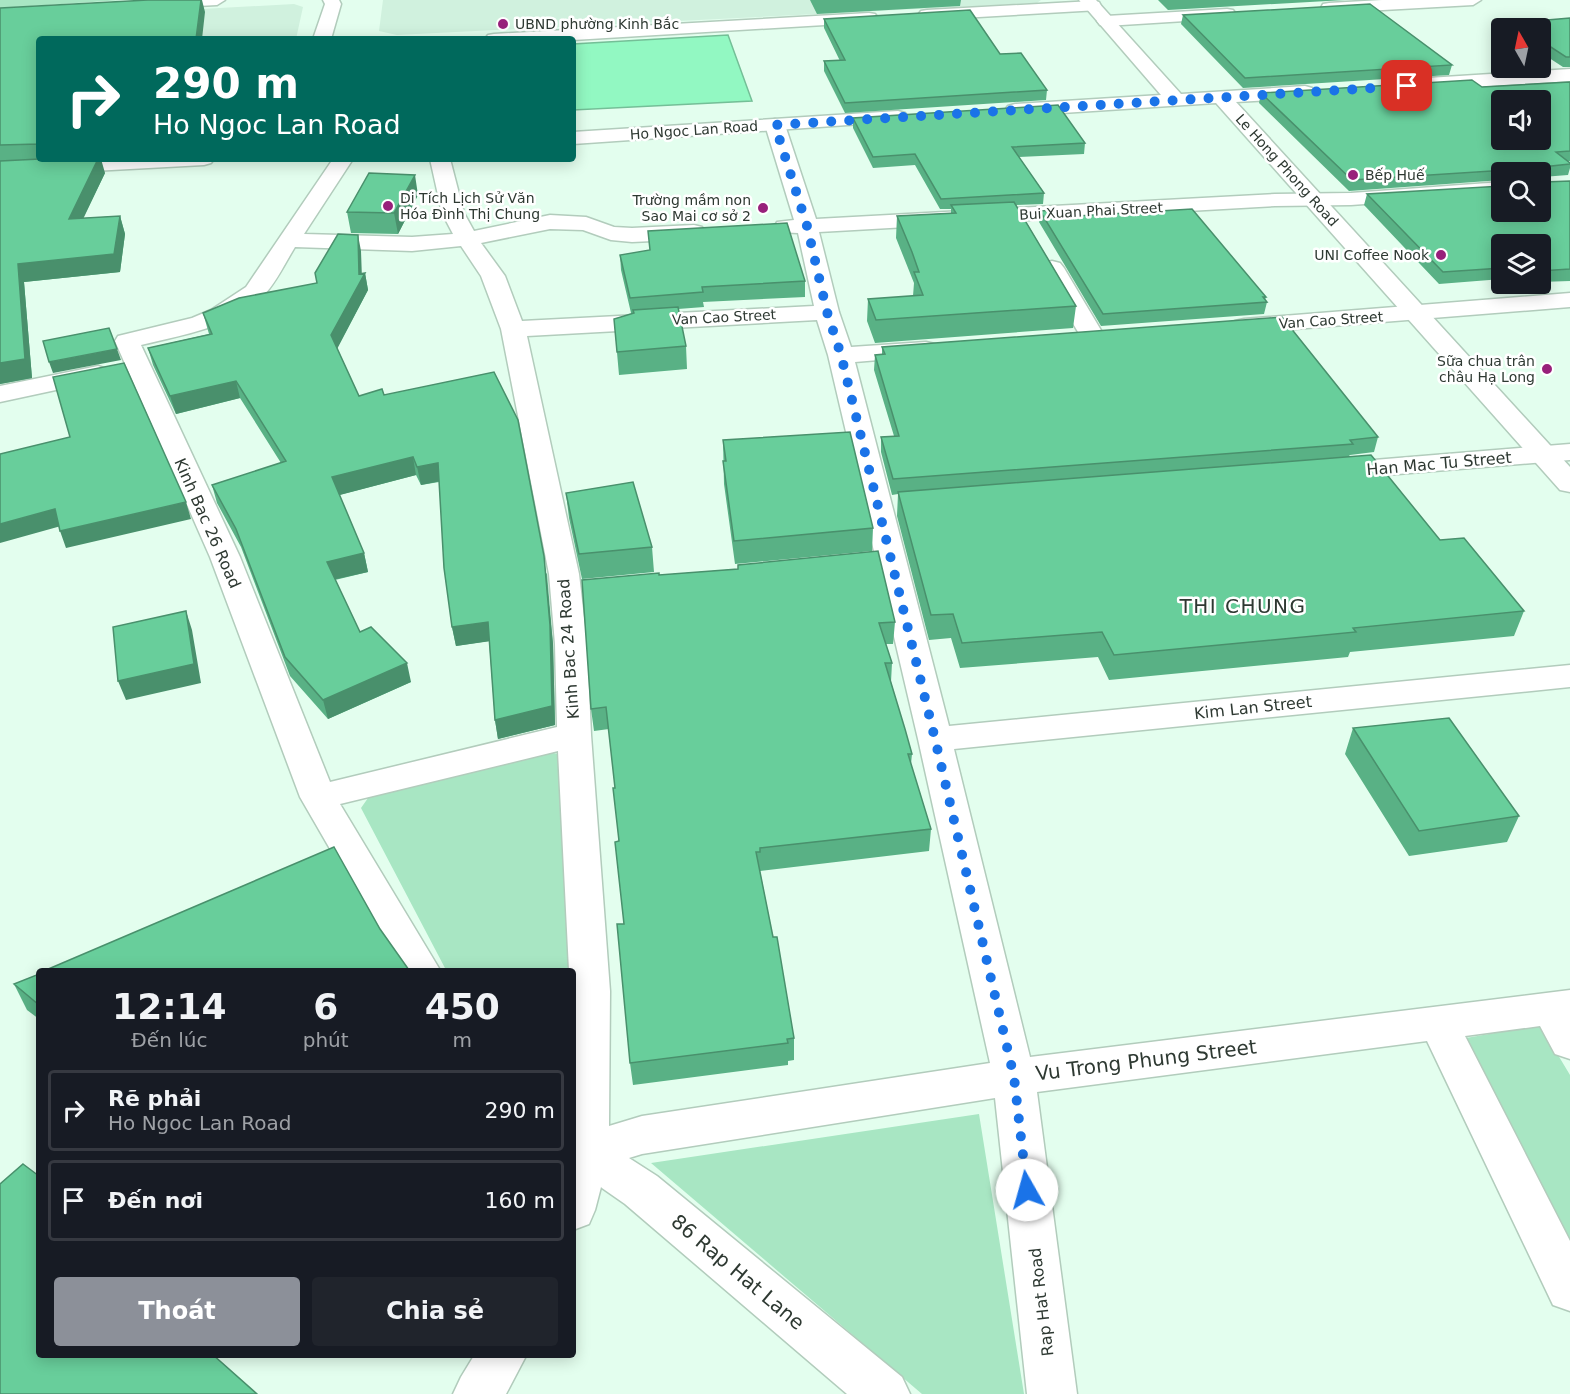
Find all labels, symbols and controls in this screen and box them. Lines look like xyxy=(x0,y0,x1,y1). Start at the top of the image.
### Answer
place label: UBND phường Kinh Bắc xyxy=(515,16,679,32)
marker: UBND phường Kinh Bắc xyxy=(496,17,510,31)
north arrow xyxy=(1491,18,1551,78)
map controls xyxy=(1491,18,1551,294)
text: 290 m xyxy=(153,59,299,108)
icon: right xyxy=(54,60,132,138)
pin xyxy=(1381,60,1432,111)
icon: arrive xyxy=(1390,69,1423,102)
button: sound xyxy=(1491,90,1551,150)
text: Ho Ngoc Lan Road xyxy=(153,109,401,140)
street label: Le Hong Phong Road xyxy=(1232,111,1342,229)
street label: Ho Ngoc Lan Road xyxy=(629,118,759,142)
button: search xyxy=(1491,162,1551,222)
place label: Bếp Huế xyxy=(1365,167,1425,183)
marker: Bếp Huế xyxy=(1346,168,1360,182)
place label: Di Tích Lịch Sử Văn Hóa Đình Thị Chung xyxy=(400,190,540,222)
place label: Trường mầm non Sao Mai cơ sở 2 xyxy=(631,192,751,224)
marker: Di Tích Lịch Sử Văn Hóa Đình Thị Chung xyxy=(381,199,395,213)
street label: Bui Xuan Phai Street xyxy=(1019,199,1164,223)
marker: Trường mầm non Sao Mai cơ sở 2 xyxy=(756,201,770,215)
button: layers xyxy=(1491,234,1551,294)
place label: UNI Coffee Nook xyxy=(1314,247,1430,263)
marker: UNI Coffee Nook xyxy=(1434,248,1448,262)
street label: Van Cao Street xyxy=(671,306,777,328)
street label: Van Cao Street xyxy=(1278,308,1384,332)
place label: Sữa chua trân châu Hạ Long xyxy=(1437,353,1535,385)
marker: Sữa chua trân châu Hạ Long xyxy=(1540,362,1554,376)
street label: Han Mac Tu Street xyxy=(1366,448,1512,479)
street label: Kinh Bac 26 Road xyxy=(170,455,245,591)
street label: Kinh Bac 24 Road xyxy=(554,578,583,720)
district label: THI CHUNG xyxy=(1178,594,1307,618)
street label: Kim Lan Street xyxy=(1193,692,1313,723)
text: 12:14 xyxy=(112,986,227,1027)
text: 6 xyxy=(313,986,338,1027)
text: 450 xyxy=(425,986,500,1027)
text: Đến lúc xyxy=(131,1028,207,1052)
text: phút xyxy=(303,1028,349,1052)
text: m xyxy=(453,1028,472,1052)
street label: Vu Trong Phung Street xyxy=(1034,1035,1258,1085)
text: Rẽ phải xyxy=(108,1086,201,1111)
icon: right xyxy=(57,1094,90,1127)
text: 290 m xyxy=(485,1098,555,1123)
text: Ho Ngoc Lan Road xyxy=(108,1111,292,1135)
position arrow xyxy=(995,1158,1059,1222)
icon: arrive xyxy=(57,1184,90,1217)
text: Đến nơi xyxy=(108,1188,203,1213)
text: 160 m xyxy=(485,1188,555,1213)
street label: 86 Rap Hat Lane xyxy=(667,1209,809,1335)
street label: Rap Hat Road xyxy=(1025,1247,1058,1357)
button: Thoát xyxy=(54,1277,300,1346)
button: Chia sẻ xyxy=(312,1277,558,1346)

